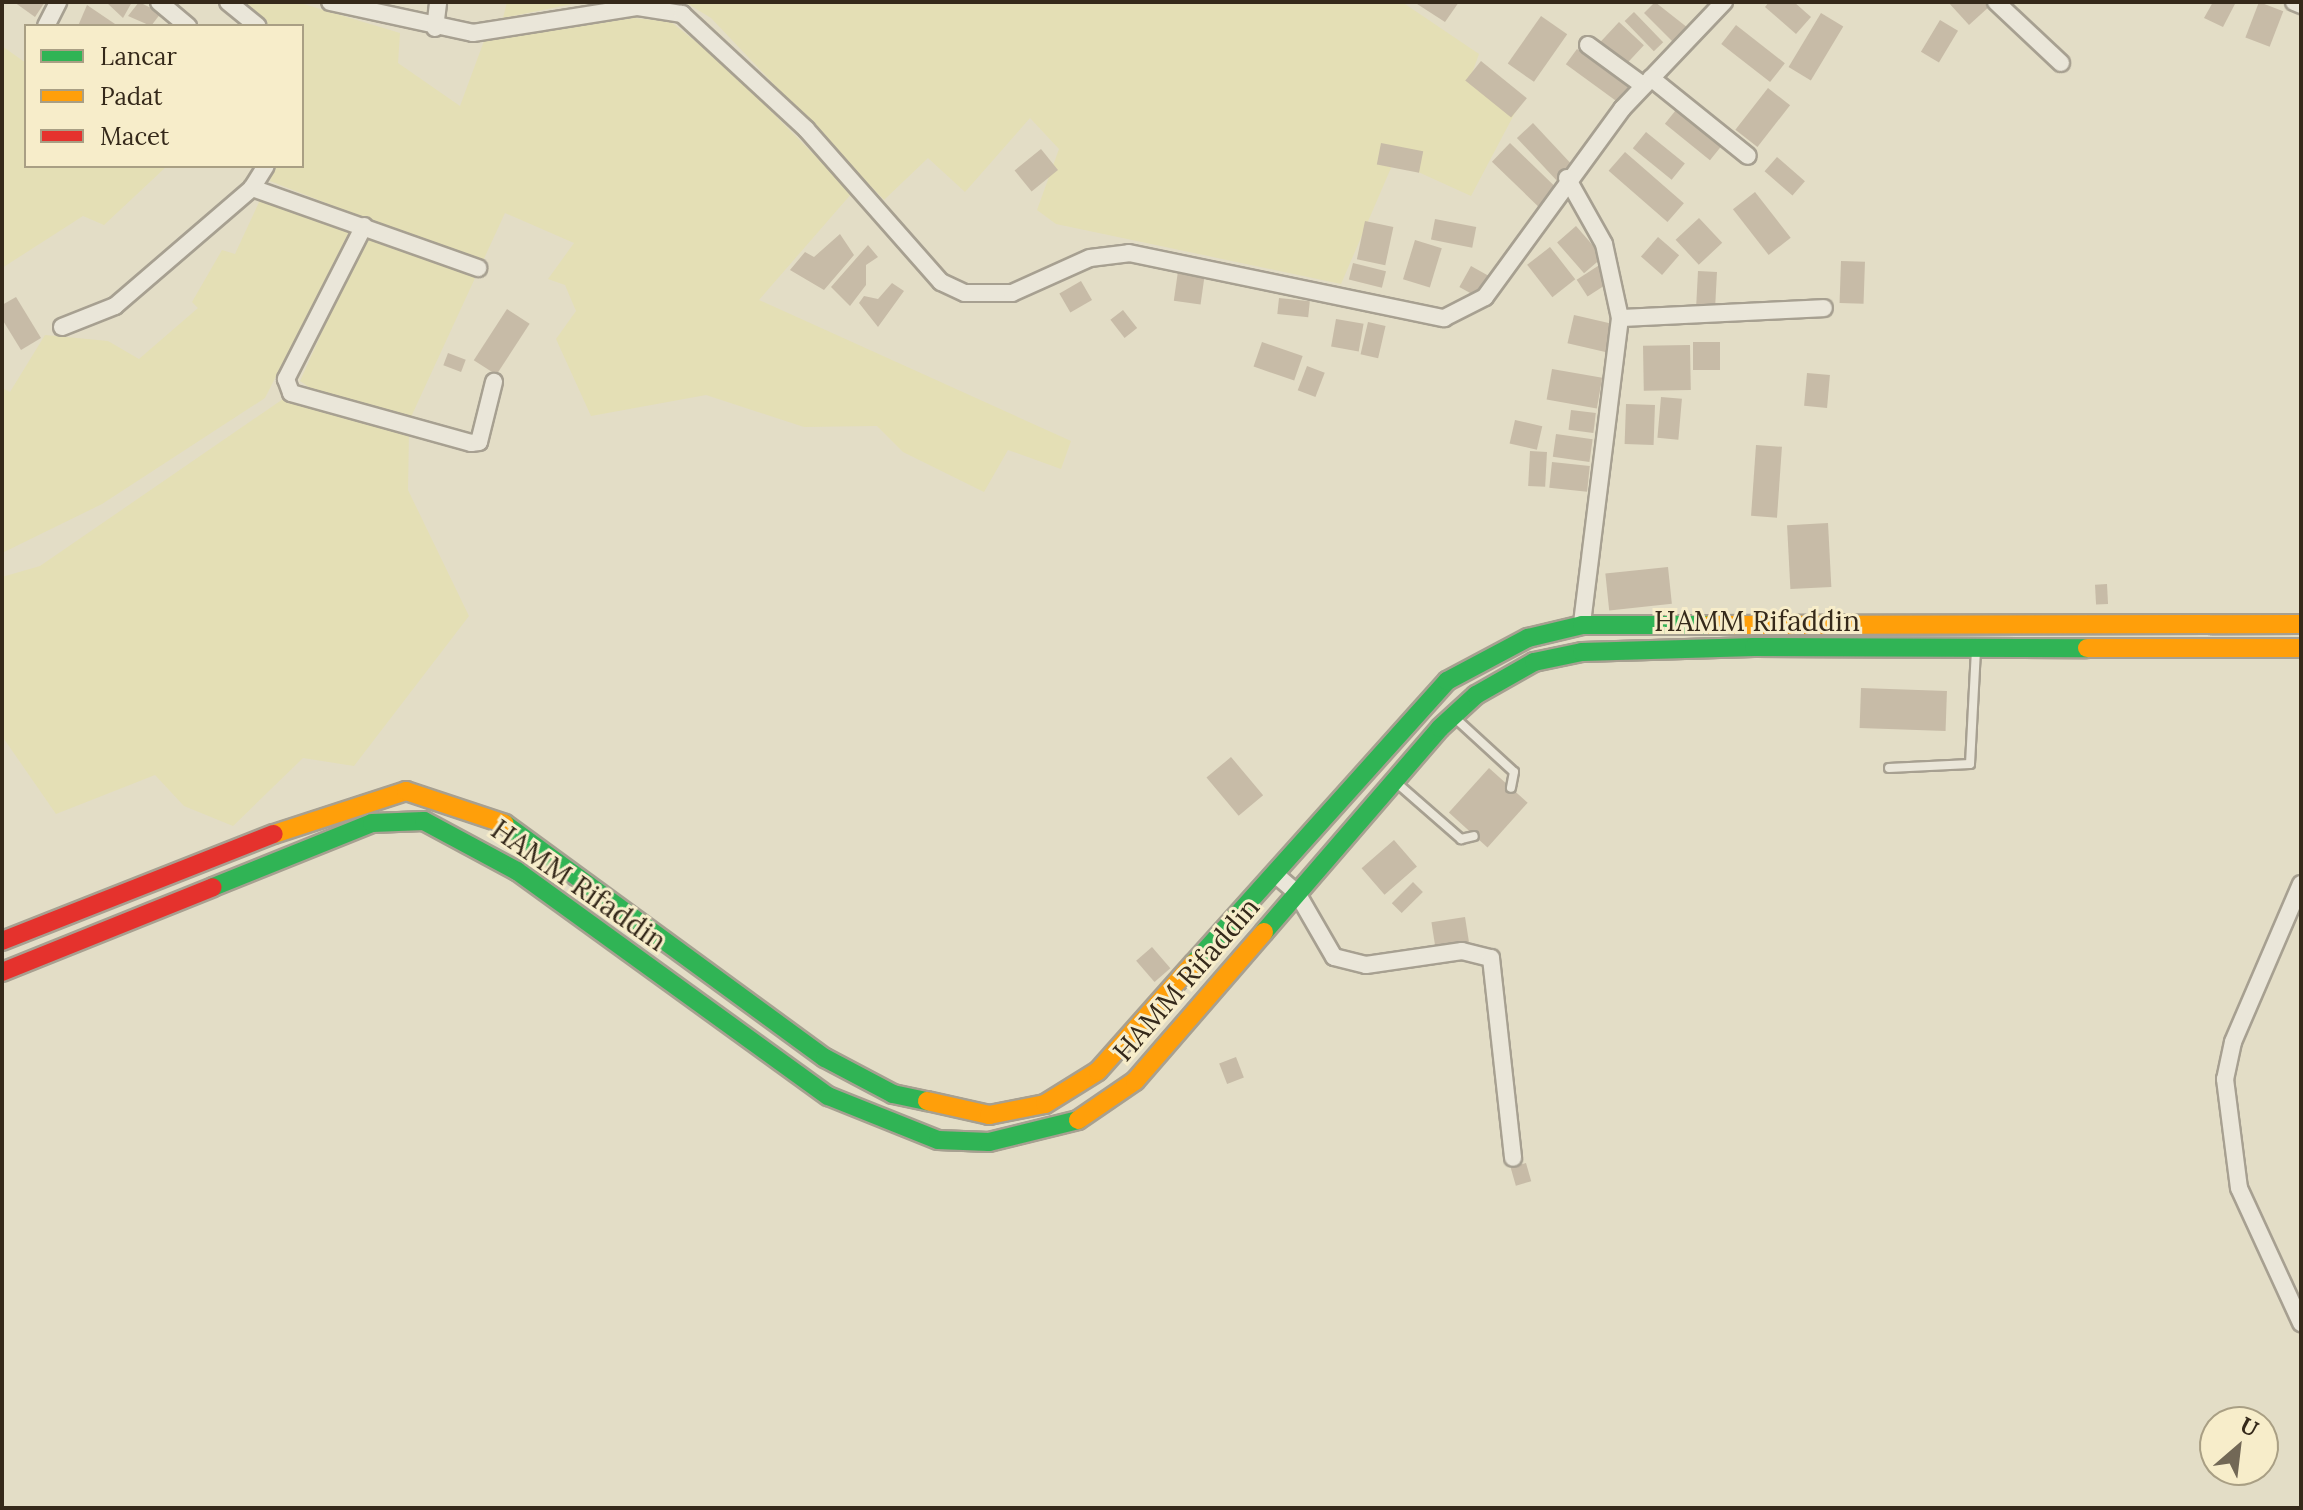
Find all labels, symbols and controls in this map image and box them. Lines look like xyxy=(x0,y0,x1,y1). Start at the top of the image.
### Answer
legend xyxy=(24,24,304,168)
text: Lancar xyxy=(100,41,177,72)
text: Padat xyxy=(100,81,163,112)
text: Macet xyxy=(100,121,169,152)
street label: HAMM Rifaddin xyxy=(1654,604,1860,638)
street label: HAMM Rifaddin xyxy=(485,812,673,958)
street label: HAMM Rifaddin xyxy=(1106,890,1266,1068)
north arrow xyxy=(2199,1406,2279,1486)
text: U xyxy=(2235,1410,2263,1443)

